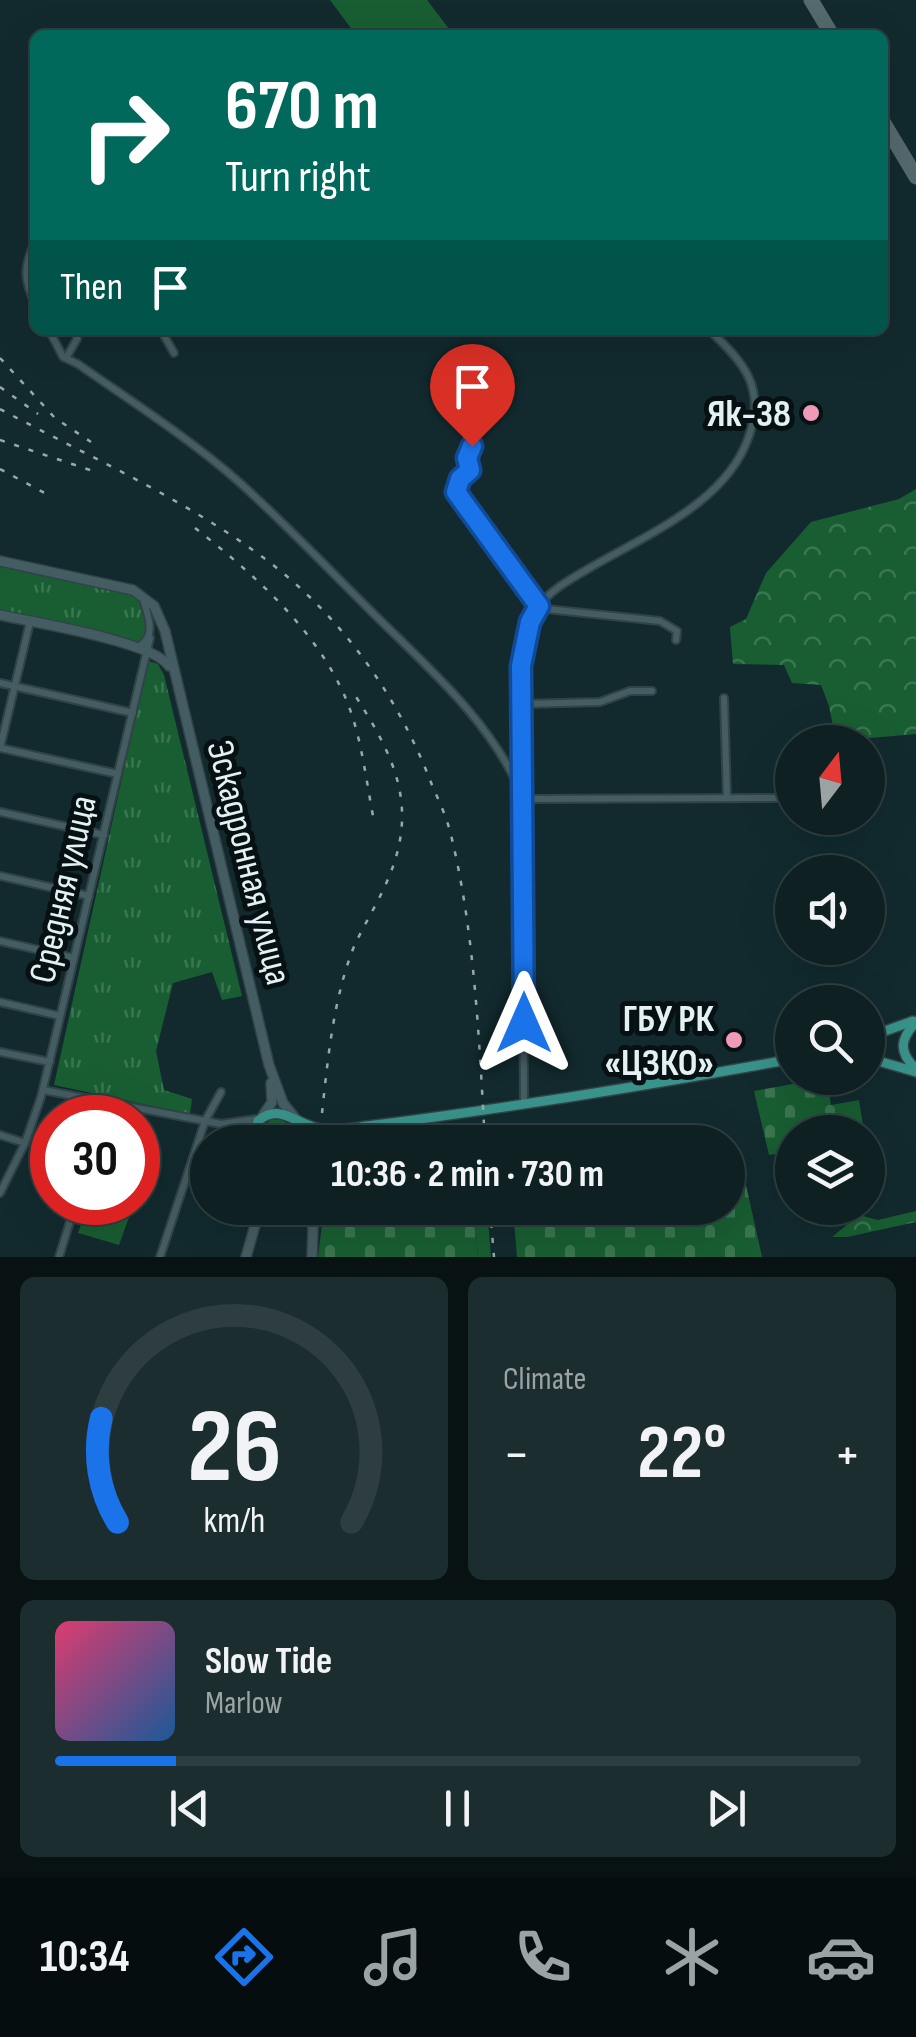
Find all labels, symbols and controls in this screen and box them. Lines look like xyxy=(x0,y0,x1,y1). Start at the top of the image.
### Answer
text: 670 m xyxy=(225,65,379,149)
icon: right xyxy=(60,70,190,200)
text: Turn right xyxy=(225,150,371,205)
icon: arrive xyxy=(143,260,198,315)
text: Then xyxy=(60,265,123,310)
pin xyxy=(430,344,515,447)
icon: arrive xyxy=(445,359,500,414)
place label: Як-38 xyxy=(707,392,791,437)
marker: Як-38 xyxy=(800,402,822,424)
north arrow xyxy=(775,725,885,835)
map controls xyxy=(775,725,885,1225)
street label: Эскадронная улица xyxy=(196,735,301,989)
street label: Средняя улица xyxy=(20,791,107,987)
button: sound xyxy=(775,855,885,965)
position arrow xyxy=(472,971,576,1075)
button: search xyxy=(775,985,885,1095)
place label: ГБУ РК «ЦЗКО» xyxy=(604,997,714,1086)
marker: ГБУ РК «ЦЗКО» xyxy=(723,1029,745,1051)
speed limit sign: 30 xyxy=(30,1095,160,1225)
button: layers xyxy=(775,1115,885,1225)
text: 10:36 · 2 min · 730 m xyxy=(331,1152,604,1197)
text: Climate xyxy=(503,1360,586,1399)
text: 26 xyxy=(187,1386,281,1511)
text: 22° xyxy=(637,1409,727,1500)
text: − xyxy=(503,1422,530,1489)
text: + xyxy=(834,1422,861,1489)
text: km/h xyxy=(203,1500,265,1543)
text: Slow Tide xyxy=(205,1639,332,1684)
text: Marlow xyxy=(205,1684,283,1723)
icon: previous xyxy=(162,1781,217,1836)
icon: pause xyxy=(430,1781,485,1836)
icon: next xyxy=(699,1781,754,1836)
icon: directions xyxy=(209,1922,279,1992)
icon: music xyxy=(358,1922,428,1992)
icon: phone xyxy=(508,1922,578,1992)
icon: climate xyxy=(657,1922,727,1992)
icon: car xyxy=(806,1922,876,1992)
text: 10:34 xyxy=(40,1930,129,1985)

